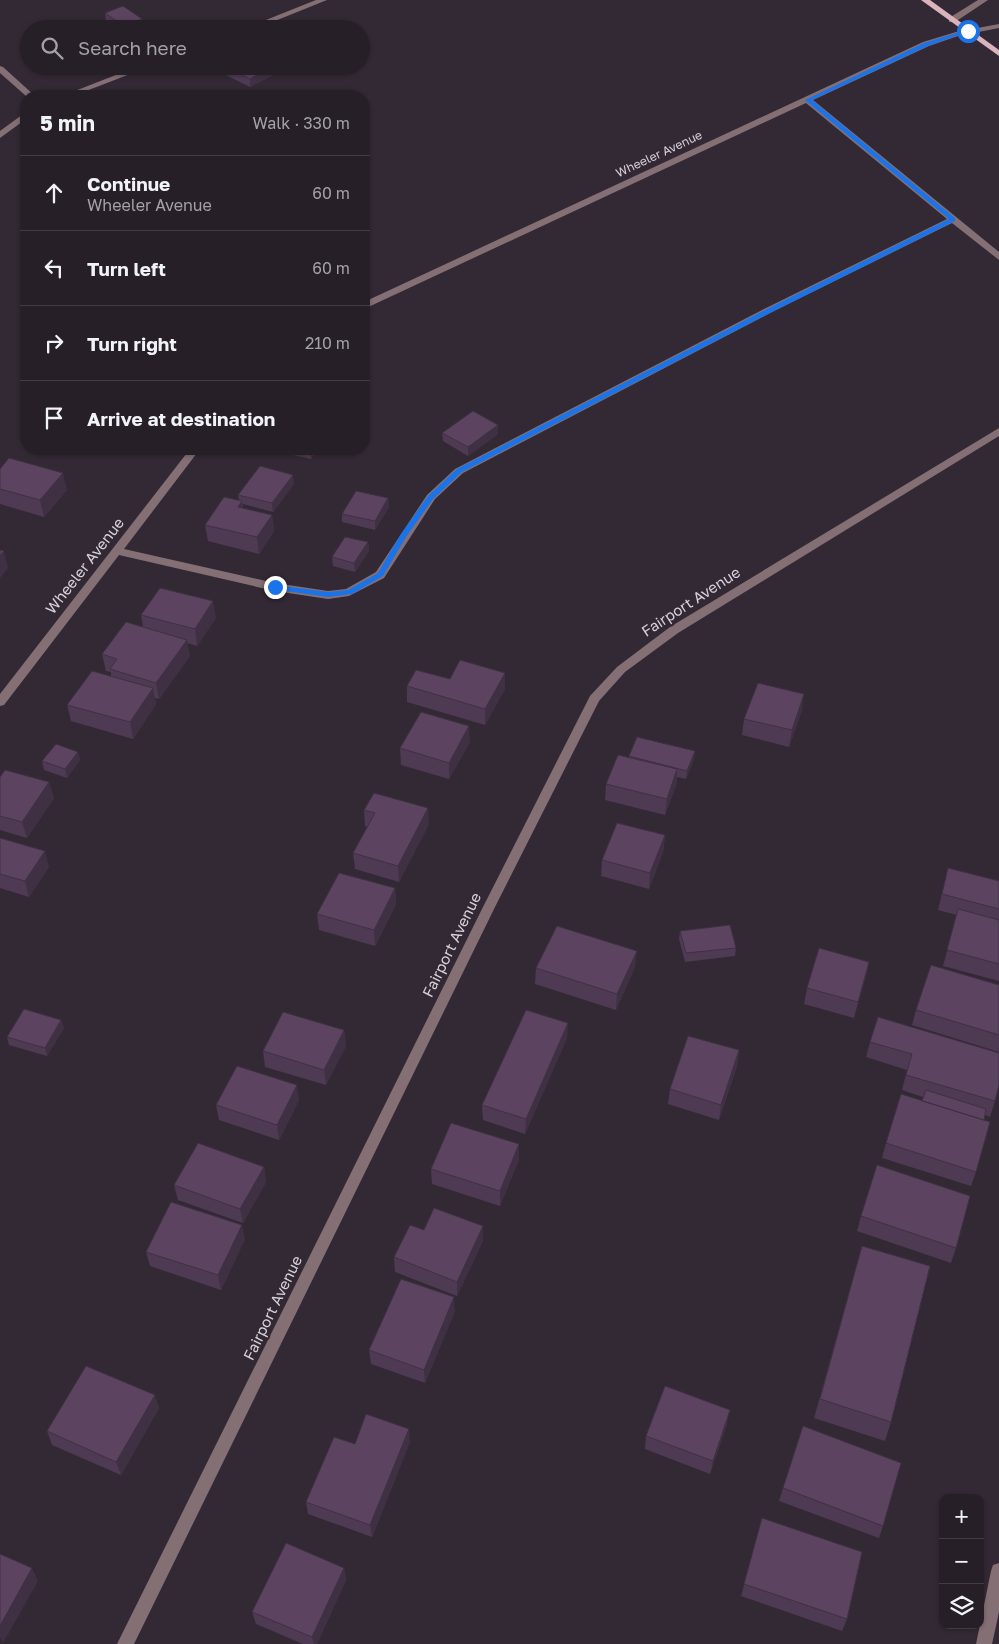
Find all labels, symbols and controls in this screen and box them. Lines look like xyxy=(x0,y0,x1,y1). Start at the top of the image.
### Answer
search box xyxy=(20,20,370,75)
route start xyxy=(957,20,980,43)
icon: search xyxy=(38,34,66,62)
text: Search here xyxy=(78,36,187,59)
text: 5 min xyxy=(40,110,95,136)
text: Walk · 330 m xyxy=(252,113,350,133)
street label: Wheeler Avenue xyxy=(613,127,704,180)
text: Continue xyxy=(87,172,170,195)
icon: ahead xyxy=(40,179,68,207)
text: 60 m xyxy=(312,183,350,203)
text: Wheeler Avenue xyxy=(87,195,212,215)
icon: left xyxy=(40,254,68,282)
text: Turn left xyxy=(87,257,166,280)
text: 60 m xyxy=(312,258,350,278)
icon: right xyxy=(40,329,68,357)
text: Turn right xyxy=(87,332,177,355)
text: 210 m xyxy=(305,333,350,353)
icon: arrive xyxy=(40,404,68,432)
text: Arrive at destination xyxy=(87,407,275,430)
street label: Wheeler Avenue xyxy=(41,514,127,617)
street label: Fairport Avenue xyxy=(638,562,743,640)
route end xyxy=(264,576,287,599)
street label: Fairport Avenue xyxy=(418,889,484,1000)
street label: Fairport Avenue xyxy=(239,1252,305,1363)
map controls xyxy=(939,1494,984,1629)
button: + xyxy=(939,1494,984,1539)
button: − xyxy=(939,1539,984,1584)
button: layers xyxy=(939,1584,984,1629)

